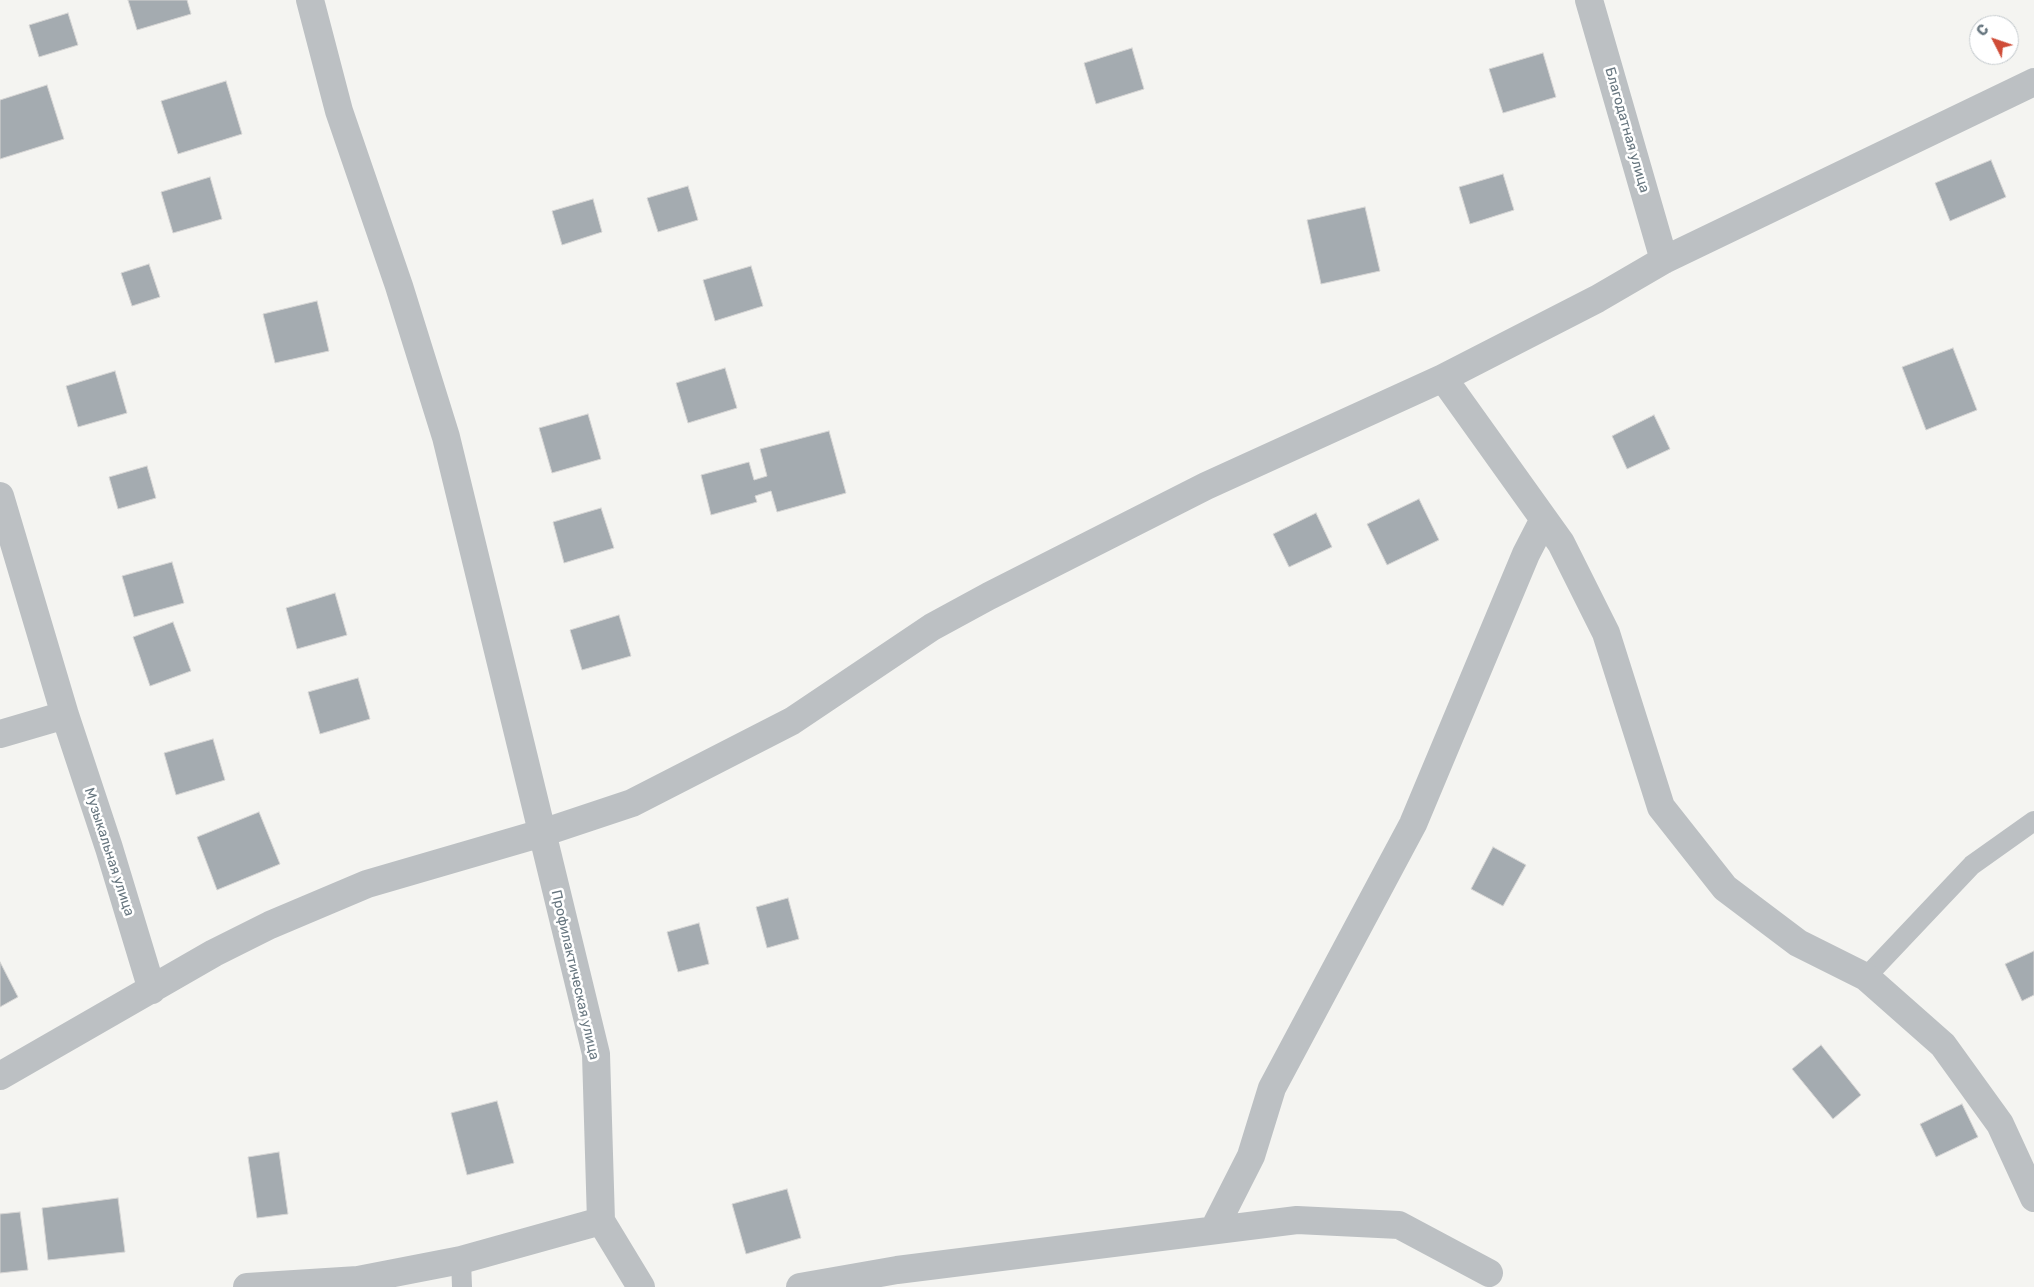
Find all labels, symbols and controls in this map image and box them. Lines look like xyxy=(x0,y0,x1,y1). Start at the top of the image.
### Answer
north arrow xyxy=(1969,15,2019,65)
text: С xyxy=(1973,21,1993,40)
street label: Благодатная улица xyxy=(1601,65,1653,195)
street label: Музыкальная улица xyxy=(80,786,138,918)
street label: Профилактическая улица xyxy=(547,888,603,1062)

